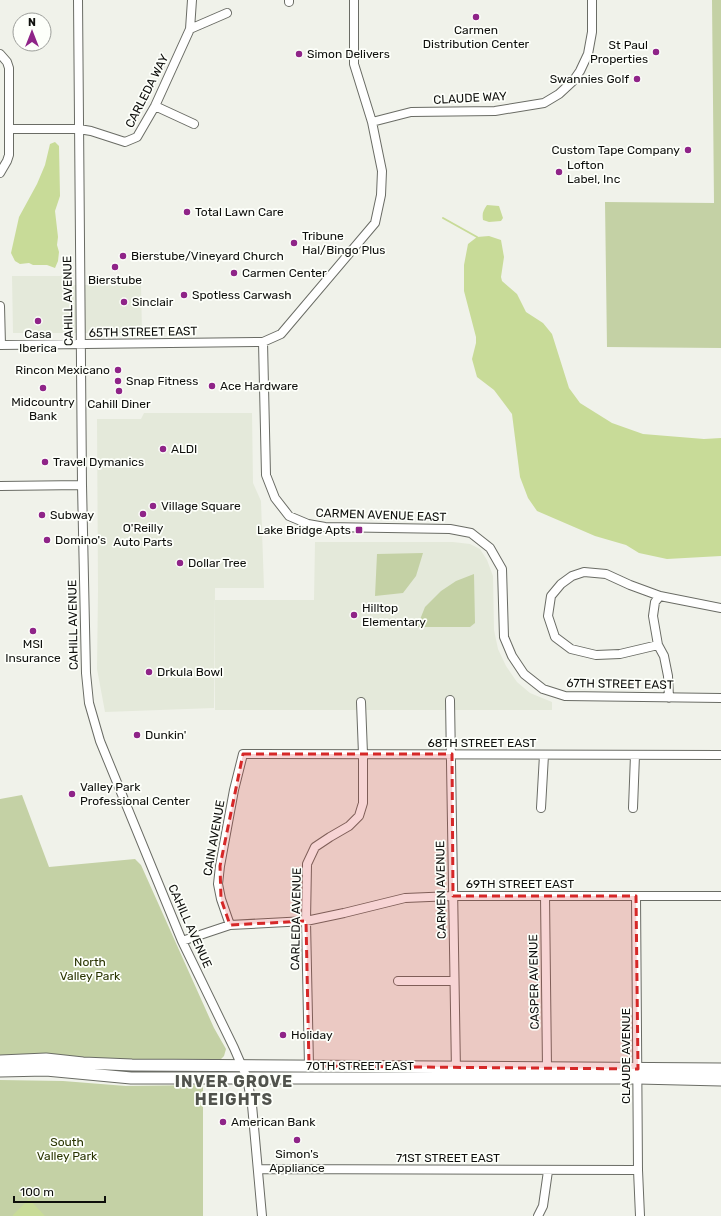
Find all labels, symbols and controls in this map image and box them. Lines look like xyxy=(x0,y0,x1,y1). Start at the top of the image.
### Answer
north arrow xyxy=(12,12,52,52)
marker: Carmen Distribution Center xyxy=(471,12,481,22)
text: N xyxy=(28,16,36,29)
place label: Carmen Distribution Center xyxy=(423,23,530,51)
place label: St Paul Properties xyxy=(590,38,648,66)
place label: Simon Delivers xyxy=(307,47,390,61)
marker: St Paul Properties xyxy=(651,47,661,57)
marker: Simon Delivers xyxy=(294,49,304,59)
street label: CARLEDA WAY xyxy=(122,52,172,130)
place label: Swannies Golf xyxy=(550,72,629,86)
marker: Swannies Golf xyxy=(632,74,642,84)
street label: CLAUDE WAY xyxy=(433,89,507,107)
place label: Custom Tape Company xyxy=(551,143,680,157)
marker: Custom Tape Company xyxy=(683,145,693,155)
place label: Lofton Label, Inc xyxy=(567,158,621,186)
marker: Lofton Label, Inc xyxy=(554,167,564,177)
place label: Total Lawn Care xyxy=(195,205,284,219)
marker: Total Lawn Care xyxy=(182,207,192,217)
place label: Tribune Hal/Bingo Plus xyxy=(302,229,385,257)
marker: Tribune Hal/Bingo Plus xyxy=(289,238,299,248)
place label: Bierstube/Vineyard Church xyxy=(131,249,284,263)
marker: Bierstube/Vineyard Church xyxy=(118,251,128,261)
street label: CAHILL AVENUE xyxy=(60,256,76,346)
marker: Bierstube xyxy=(110,262,120,272)
place label: Carmen Center xyxy=(242,266,327,280)
marker: Carmen Center xyxy=(229,268,239,278)
place label: Bierstube xyxy=(88,273,142,287)
place label: Spotless Carwash xyxy=(192,288,292,302)
marker: Spotless Carwash xyxy=(179,290,189,300)
place label: Sinclair xyxy=(132,295,174,309)
marker: Sinclair xyxy=(119,297,129,307)
marker: Casa Iberica xyxy=(33,316,43,326)
street label: 65TH STREET EAST xyxy=(89,324,197,340)
place label: Casa Iberica xyxy=(19,327,57,355)
place label: Rincon Mexicano xyxy=(15,363,110,377)
marker: Rincon Mexicano xyxy=(113,365,123,375)
place label: Snap Fitness xyxy=(126,374,198,388)
marker: Snap Fitness xyxy=(113,376,123,386)
place label: Ace Hardware xyxy=(220,379,299,393)
marker: Ace Hardware xyxy=(207,381,217,391)
marker: Midcountry Bank xyxy=(38,383,48,393)
marker: Cahill Diner xyxy=(114,386,124,396)
place label: Midcountry Bank xyxy=(11,395,75,423)
place label: Cahill Diner xyxy=(87,397,151,411)
place label: ALDI xyxy=(171,442,197,456)
marker: ALDI xyxy=(158,444,168,454)
place label: Travel Dymanics xyxy=(53,455,144,469)
marker: Travel Dymanics xyxy=(40,457,50,467)
place label: Village Square xyxy=(161,499,241,513)
marker: Village Square xyxy=(148,501,158,511)
street label: CARMEN AVENUE EAST xyxy=(315,506,447,524)
place label: Subway xyxy=(50,508,95,522)
marker: O'Reilly Auto Parts xyxy=(138,509,148,519)
marker: Subway xyxy=(37,510,47,520)
place label: O'Reilly Auto Parts xyxy=(113,521,173,549)
place label: Lake Bridge Apts xyxy=(257,523,351,537)
marker: Lake Bridge Apts xyxy=(354,525,364,535)
place label: Domino's xyxy=(55,533,106,547)
marker: Domino's xyxy=(42,535,52,545)
place label: Dollar Tree xyxy=(188,556,247,570)
marker: Dollar Tree xyxy=(175,558,185,568)
street label: CAHILL AVENUE xyxy=(65,580,81,670)
place label: Hilltop Elementary xyxy=(362,601,426,629)
marker: Hilltop Elementary xyxy=(349,610,359,620)
marker: MSI Insurance xyxy=(28,626,38,636)
place label: MSI Insurance xyxy=(5,637,61,665)
place label: Drkula Bowl xyxy=(157,665,223,679)
marker: Drkula Bowl xyxy=(144,667,154,677)
street label: 67TH STREET EAST xyxy=(566,676,674,692)
place label: Dunkin' xyxy=(145,728,186,742)
marker: Dunkin' xyxy=(132,730,142,740)
street label: 68TH STREET EAST xyxy=(427,736,537,750)
place label: Valley Park Professional Center xyxy=(80,780,190,808)
marker: Valley Park Professional Center xyxy=(67,789,77,799)
street label: CAIN AVENUE xyxy=(200,799,228,877)
street label: CARMEN AVENUE xyxy=(433,841,449,939)
street label: CARLEDA AVENUE xyxy=(288,867,304,971)
street label: 69TH STREET EAST xyxy=(466,877,574,891)
street label: CAHILL AVENUE xyxy=(165,882,215,970)
street label: CASPER AVENUE xyxy=(526,934,542,1030)
park label: North Valley Park xyxy=(60,955,121,983)
street label: CLAUDE AVENUE xyxy=(619,1008,633,1104)
place label: Holiday xyxy=(291,1028,333,1042)
marker: Holiday xyxy=(278,1030,288,1040)
street label: 70TH STREET EAST xyxy=(306,1059,414,1073)
district label: INVER GROVE HEIGHTS xyxy=(175,1072,293,1109)
place label: American Bank xyxy=(231,1115,316,1129)
marker: American Bank xyxy=(218,1117,228,1127)
park label: South Valley Park xyxy=(37,1135,98,1163)
marker: Simon's Appliance xyxy=(292,1135,302,1145)
place label: Simon's Appliance xyxy=(269,1147,325,1175)
street label: 71ST STREET EAST xyxy=(396,1151,500,1165)
scale bar xyxy=(14,1178,105,1204)
text: 100 m xyxy=(20,1185,54,1199)

